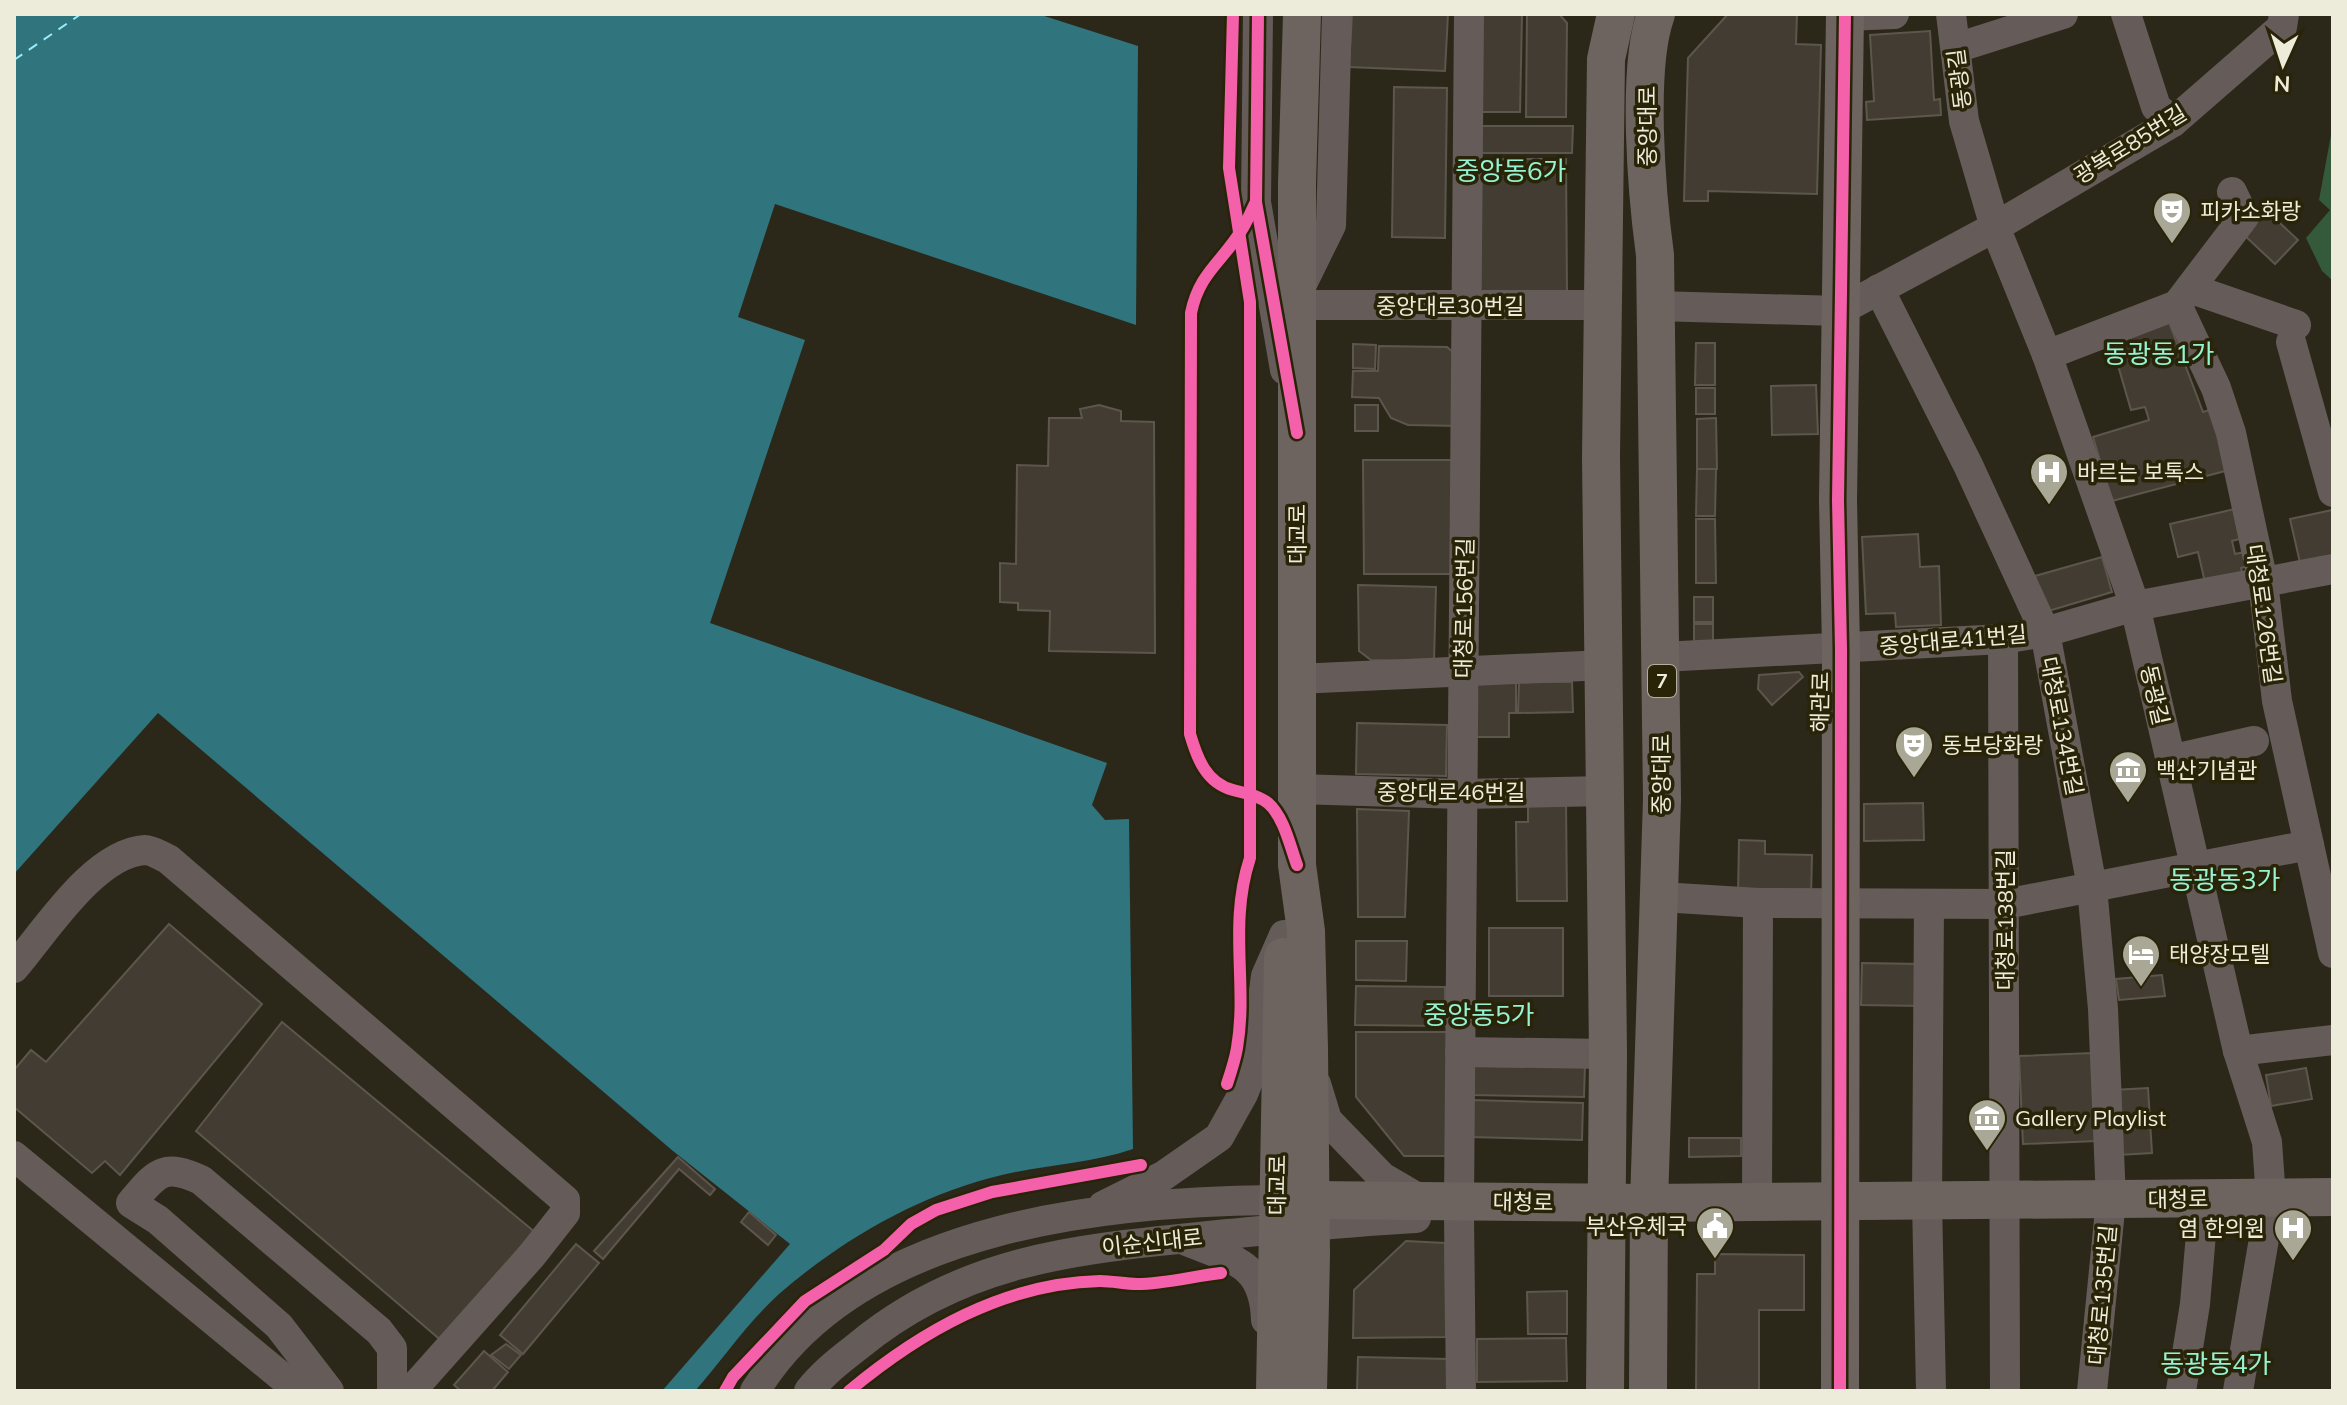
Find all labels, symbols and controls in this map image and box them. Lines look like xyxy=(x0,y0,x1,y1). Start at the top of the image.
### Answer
north arrow xyxy=(2243,24,2323,104)
street label: 동광길 xyxy=(1941,47,1977,111)
text: N xyxy=(2273,70,2291,98)
street label: 중앙대로 xyxy=(1633,86,1661,166)
street label: 광복로85번길 xyxy=(2068,98,2192,190)
district label: 중앙동6가 xyxy=(1455,154,1567,187)
theatre icon: 피카소화랑 xyxy=(2151,190,2193,245)
place label: 피카소화랑 xyxy=(2200,197,2301,225)
street label: 중앙대로30번길 xyxy=(1376,292,1524,320)
district label: 동광동1가 xyxy=(2103,337,2215,370)
hospital icon: 바르는 보톡스 xyxy=(2028,451,2070,506)
place label: 바르는 보톡스 xyxy=(2077,458,2204,486)
street label: 대교로 xyxy=(1283,504,1311,564)
street label: 대청로156번길 xyxy=(1449,537,1479,679)
street label: 대청로126번길 xyxy=(2240,542,2288,686)
street label: 중앙대로41번길 xyxy=(1878,620,2028,660)
street label: 대청로134번길 xyxy=(2035,654,2089,798)
street label: 동광길 xyxy=(2135,662,2175,728)
road number: 7 xyxy=(1648,665,1676,697)
street label: 해관로 xyxy=(1805,671,1835,733)
theatre icon: 동보당화랑 xyxy=(1893,724,1935,779)
place label: 동보당화랑 xyxy=(1942,731,2043,759)
street label: 중앙대로 xyxy=(1647,734,1675,814)
museum icon: 백산기념관 xyxy=(2107,749,2149,804)
place label: 백산기념관 xyxy=(2156,756,2257,784)
street label: 중앙대로46번길 xyxy=(1377,778,1525,806)
street label: 대청로138번길 xyxy=(1991,850,2019,990)
district label: 동광동3가 xyxy=(2169,863,2281,896)
hotel icon: 태양장모텔 xyxy=(2120,933,2162,988)
place label: 태양장모텔 xyxy=(2169,940,2270,968)
district label: 중앙동5가 xyxy=(1423,998,1535,1031)
museum icon: Gallery Playlist xyxy=(1966,1097,2008,1152)
place label: Gallery Playlist xyxy=(2015,1104,2166,1132)
street label: 대교로 xyxy=(1262,1154,1292,1216)
street label: 대청로 xyxy=(2147,1184,2209,1214)
street label: 대청로 xyxy=(1492,1187,1554,1217)
public building icon: 부산우체국 xyxy=(1694,1205,1736,1260)
hospital icon: 염 한의원 xyxy=(2272,1207,2314,1262)
place label: 부산우체국 xyxy=(1586,1212,1687,1240)
place label: 염 한의원 xyxy=(2178,1214,2265,1242)
street label: 이순신대로 xyxy=(1100,1223,1204,1261)
street label: 대청로135번길 xyxy=(2082,1224,2122,1366)
district label: 동광동4가 xyxy=(2160,1347,2272,1380)

